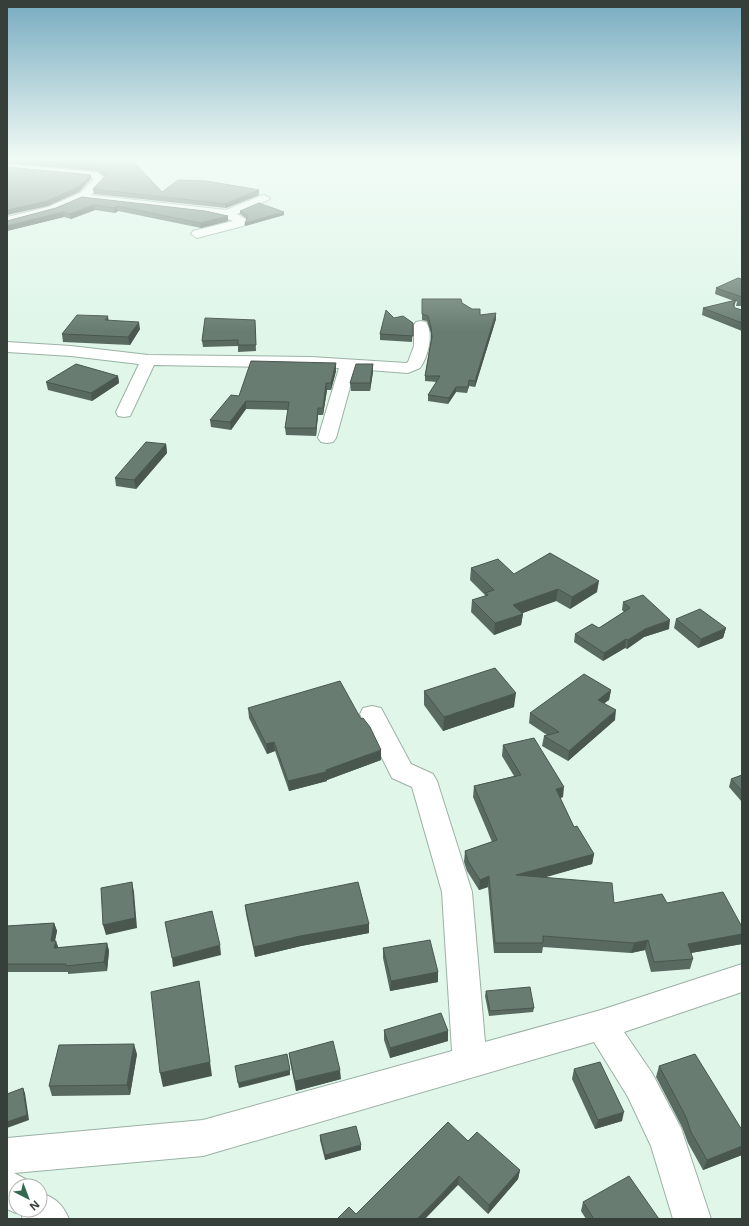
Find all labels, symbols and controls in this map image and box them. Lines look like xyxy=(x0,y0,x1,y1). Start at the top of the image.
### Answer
north arrow xyxy=(8,1178,48,1218)
text: N xyxy=(27,1197,43,1214)

